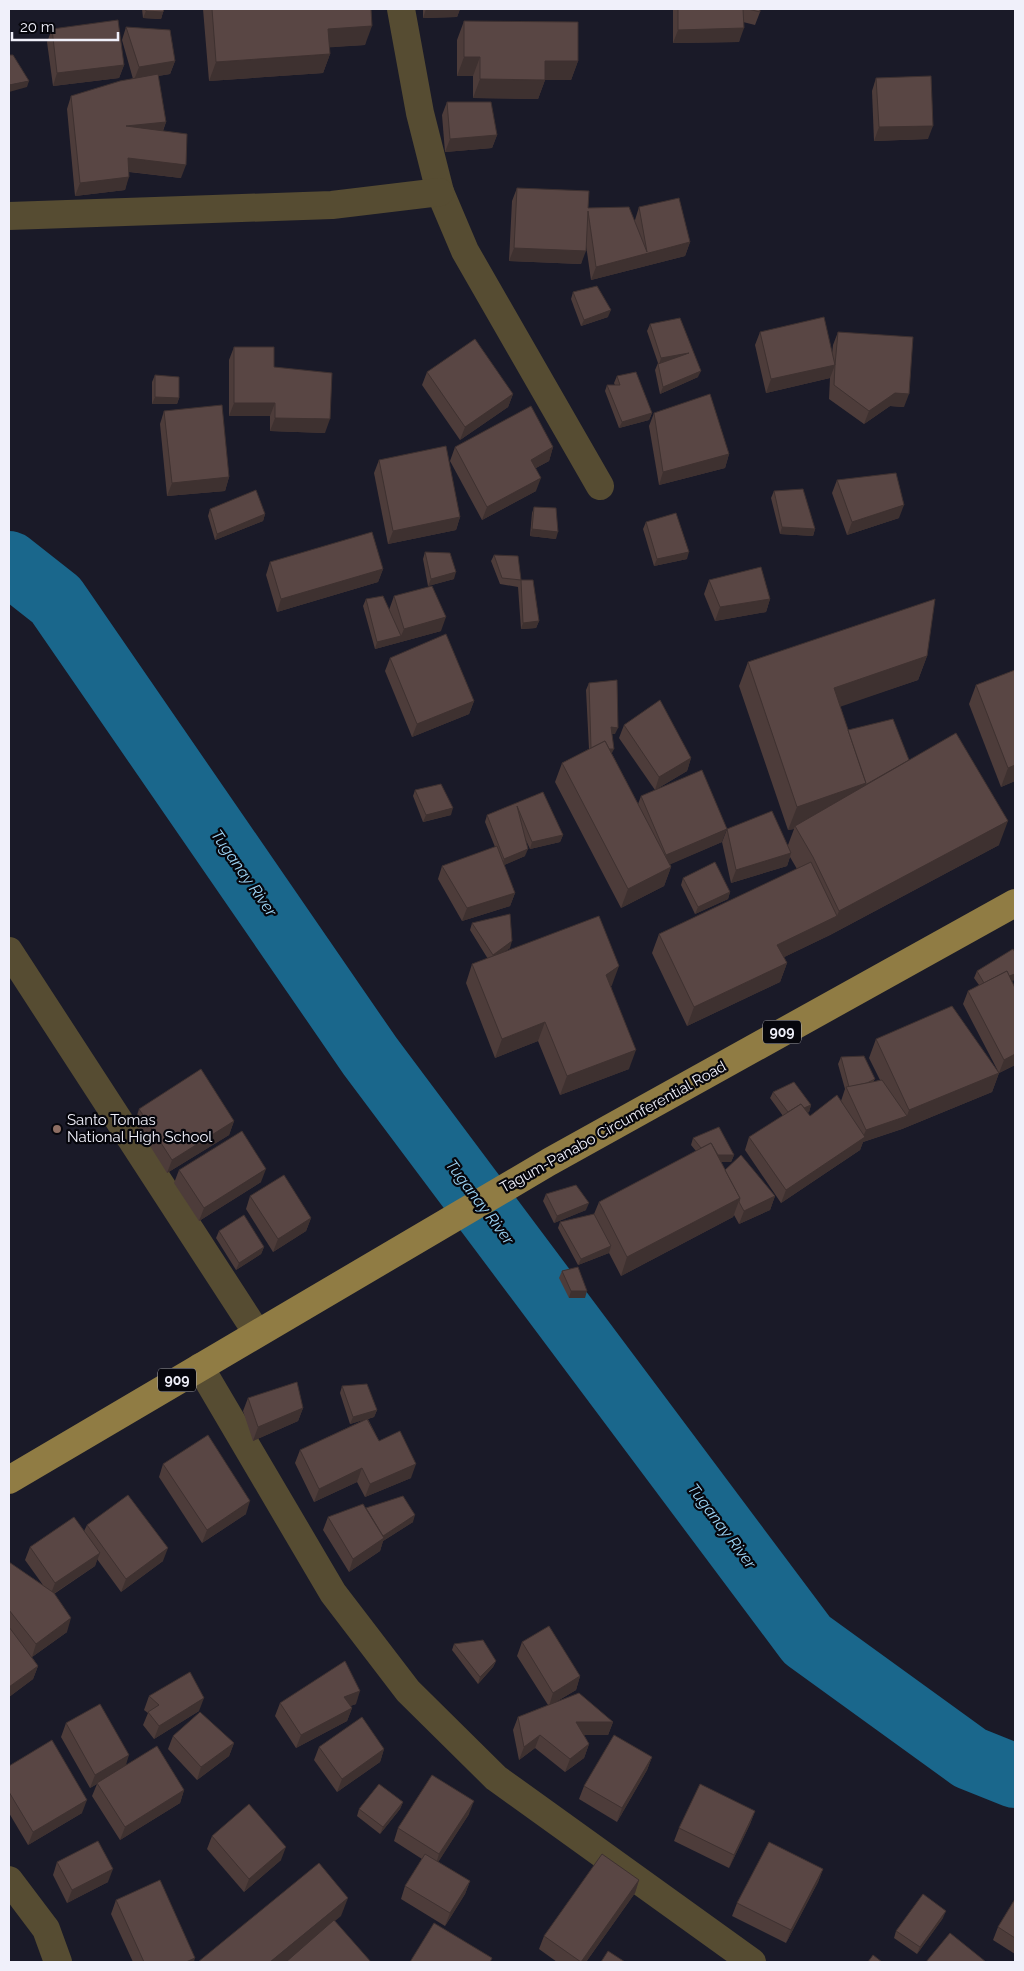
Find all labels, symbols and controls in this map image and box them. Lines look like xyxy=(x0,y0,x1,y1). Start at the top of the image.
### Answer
scale bar xyxy=(12,10,119,42)
text: 20 m xyxy=(20,18,55,36)
water label: Tuganay River xyxy=(207,826,281,920)
road number: 909 xyxy=(763,1020,801,1044)
street label: Tagum-Panabo Circumferential Road xyxy=(497,1057,729,1197)
place label: Santo Tomas National High School xyxy=(67,1111,213,1146)
marker: Santo Tomas National High School xyxy=(51,1123,63,1135)
water label: Tuganay River xyxy=(442,1156,518,1249)
road number: 909 xyxy=(158,1368,196,1392)
water label: Tuganay River xyxy=(684,1480,760,1573)

